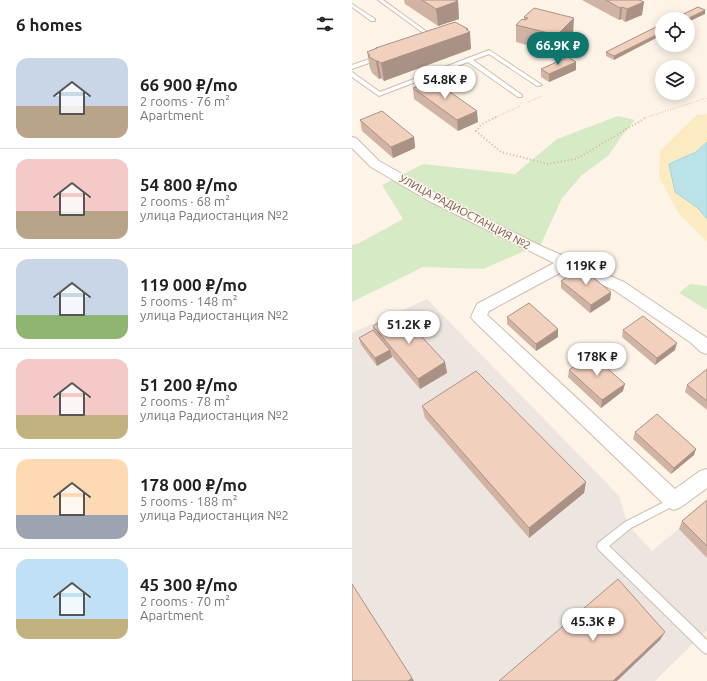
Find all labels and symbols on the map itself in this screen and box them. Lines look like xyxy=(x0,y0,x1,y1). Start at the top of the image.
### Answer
pin: 66.9K ₽ xyxy=(521,32,595,66)
pin: 54.8K ₽ xyxy=(408,66,482,100)
street label: УЛИЦА РАДИОСТАНЦИЯ №2 xyxy=(397,172,533,252)
pin: 119K ₽ xyxy=(553,252,619,286)
pin: 51.2K ₽ xyxy=(372,311,446,345)
pin: 178K ₽ xyxy=(564,343,630,377)
pin: 45.3K ₽ xyxy=(556,608,630,642)

